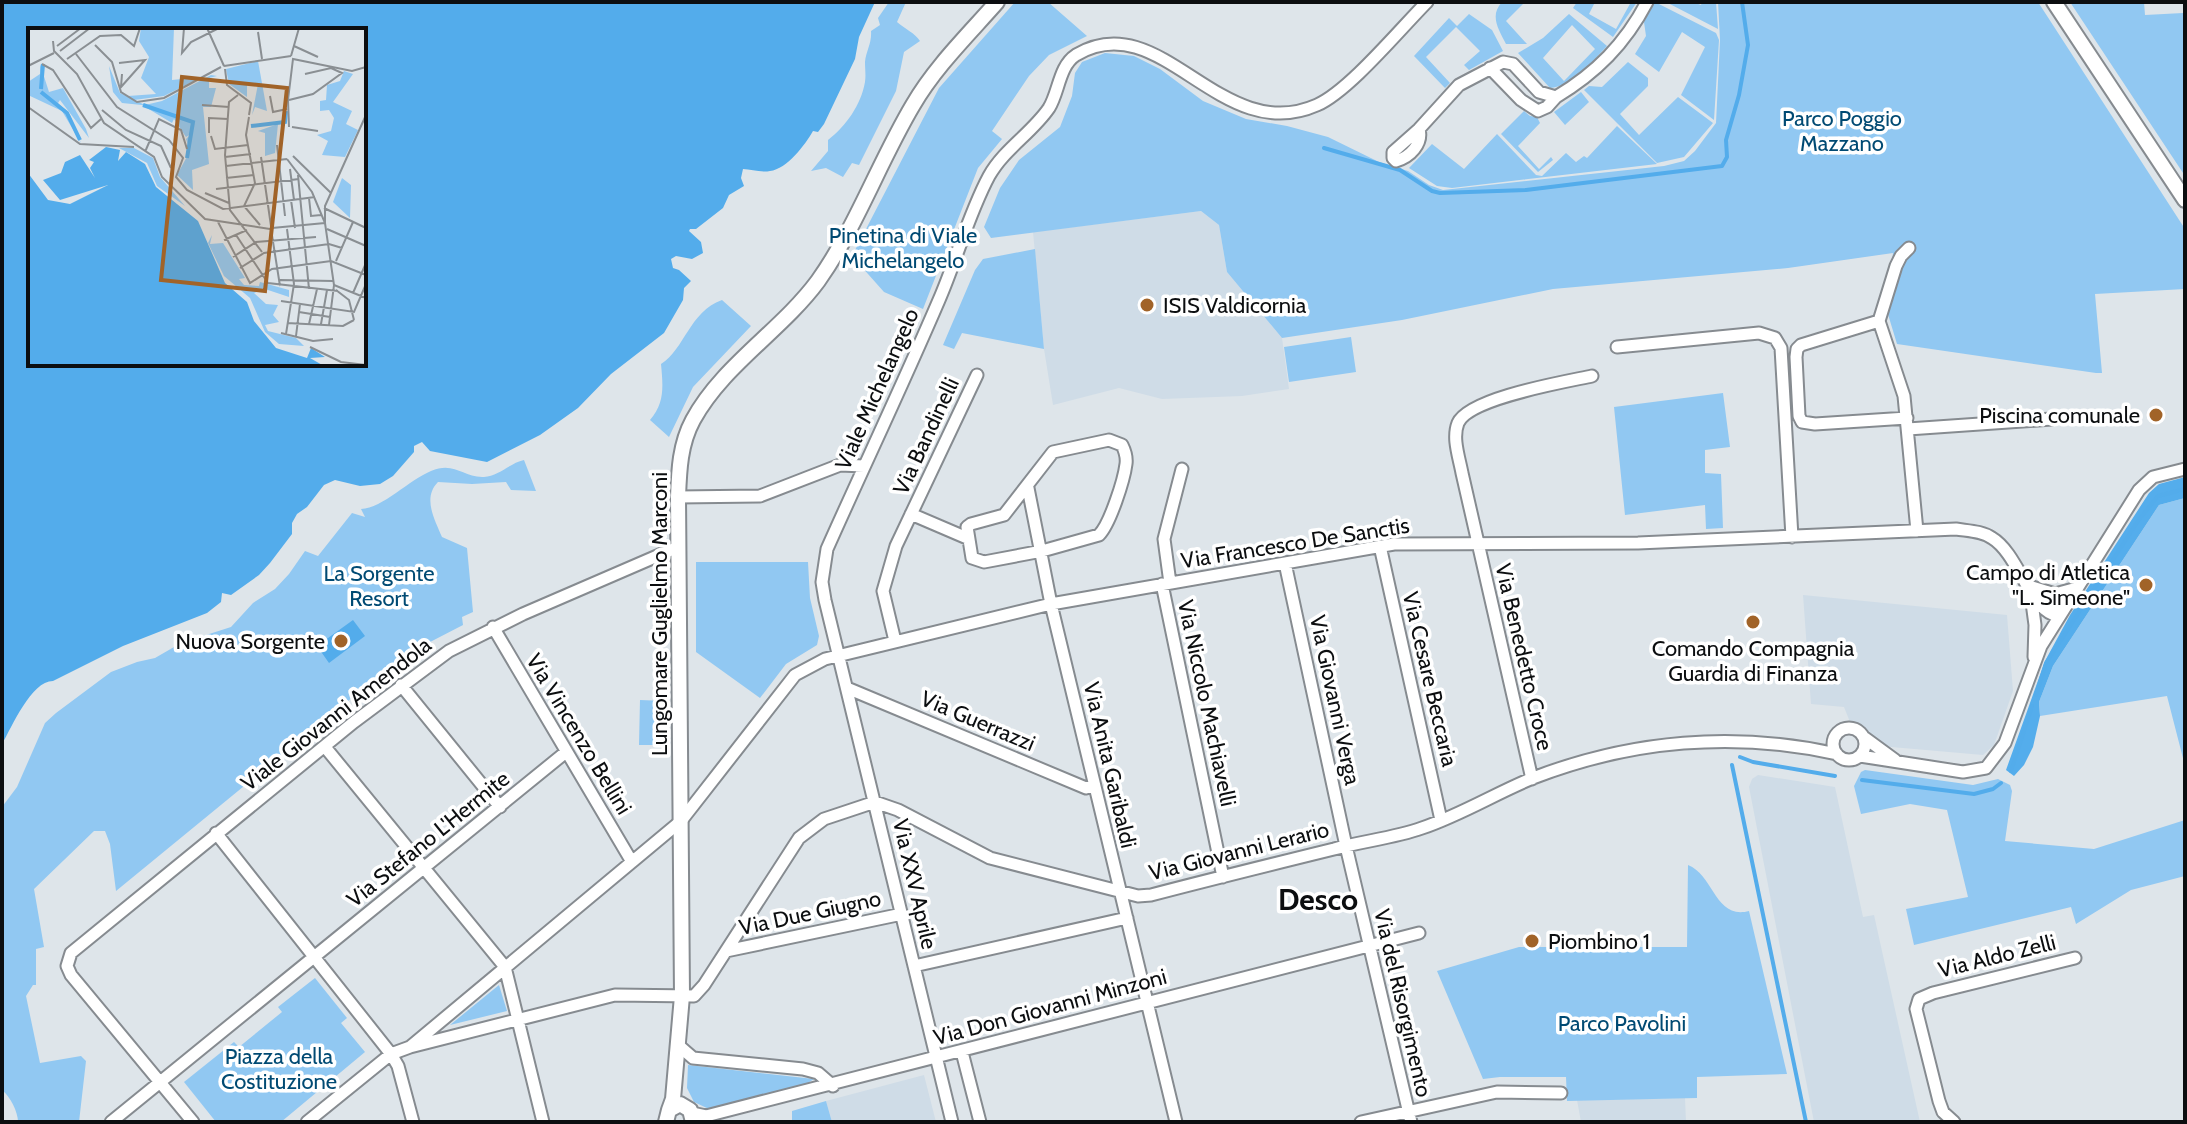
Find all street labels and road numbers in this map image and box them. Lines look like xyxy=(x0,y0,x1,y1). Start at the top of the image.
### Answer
street label: Viale Michelangelo xyxy=(829,304,925,474)
street label: Via Bandinelli xyxy=(887,373,965,499)
street label: Lungomare Guglielmo Marconi xyxy=(646,472,673,756)
street label: Via Francesco De Sanctis xyxy=(1179,512,1411,574)
street label: Via Benedetto Croce xyxy=(1489,561,1559,753)
street label: Via Cesare Beccaria xyxy=(1397,589,1463,769)
street label: Via Niccolo Machiavelli xyxy=(1172,597,1242,809)
street label: Via Giovanni Verga xyxy=(1304,613,1366,788)
street label: Viale Giovanni Amendola xyxy=(235,631,437,797)
street label: Via Vincenzo Bellini xyxy=(520,649,638,819)
street label: Via Anita Garibaldi xyxy=(1078,679,1142,851)
street label: Via Guerrazzi xyxy=(917,685,1039,757)
street label: Via Stefano L'Hermite xyxy=(341,765,515,913)
street label: Via XXV Aprile xyxy=(887,816,943,952)
street label: Via Giovanni Lerario xyxy=(1146,816,1332,886)
street label: Via Due Giugno xyxy=(737,885,883,941)
street label: Via del Risorgimento xyxy=(1368,906,1438,1100)
street label: Via Aldo Zelli xyxy=(1935,928,2059,984)
street label: Via Don Giovanni Minzoni xyxy=(930,963,1170,1051)

